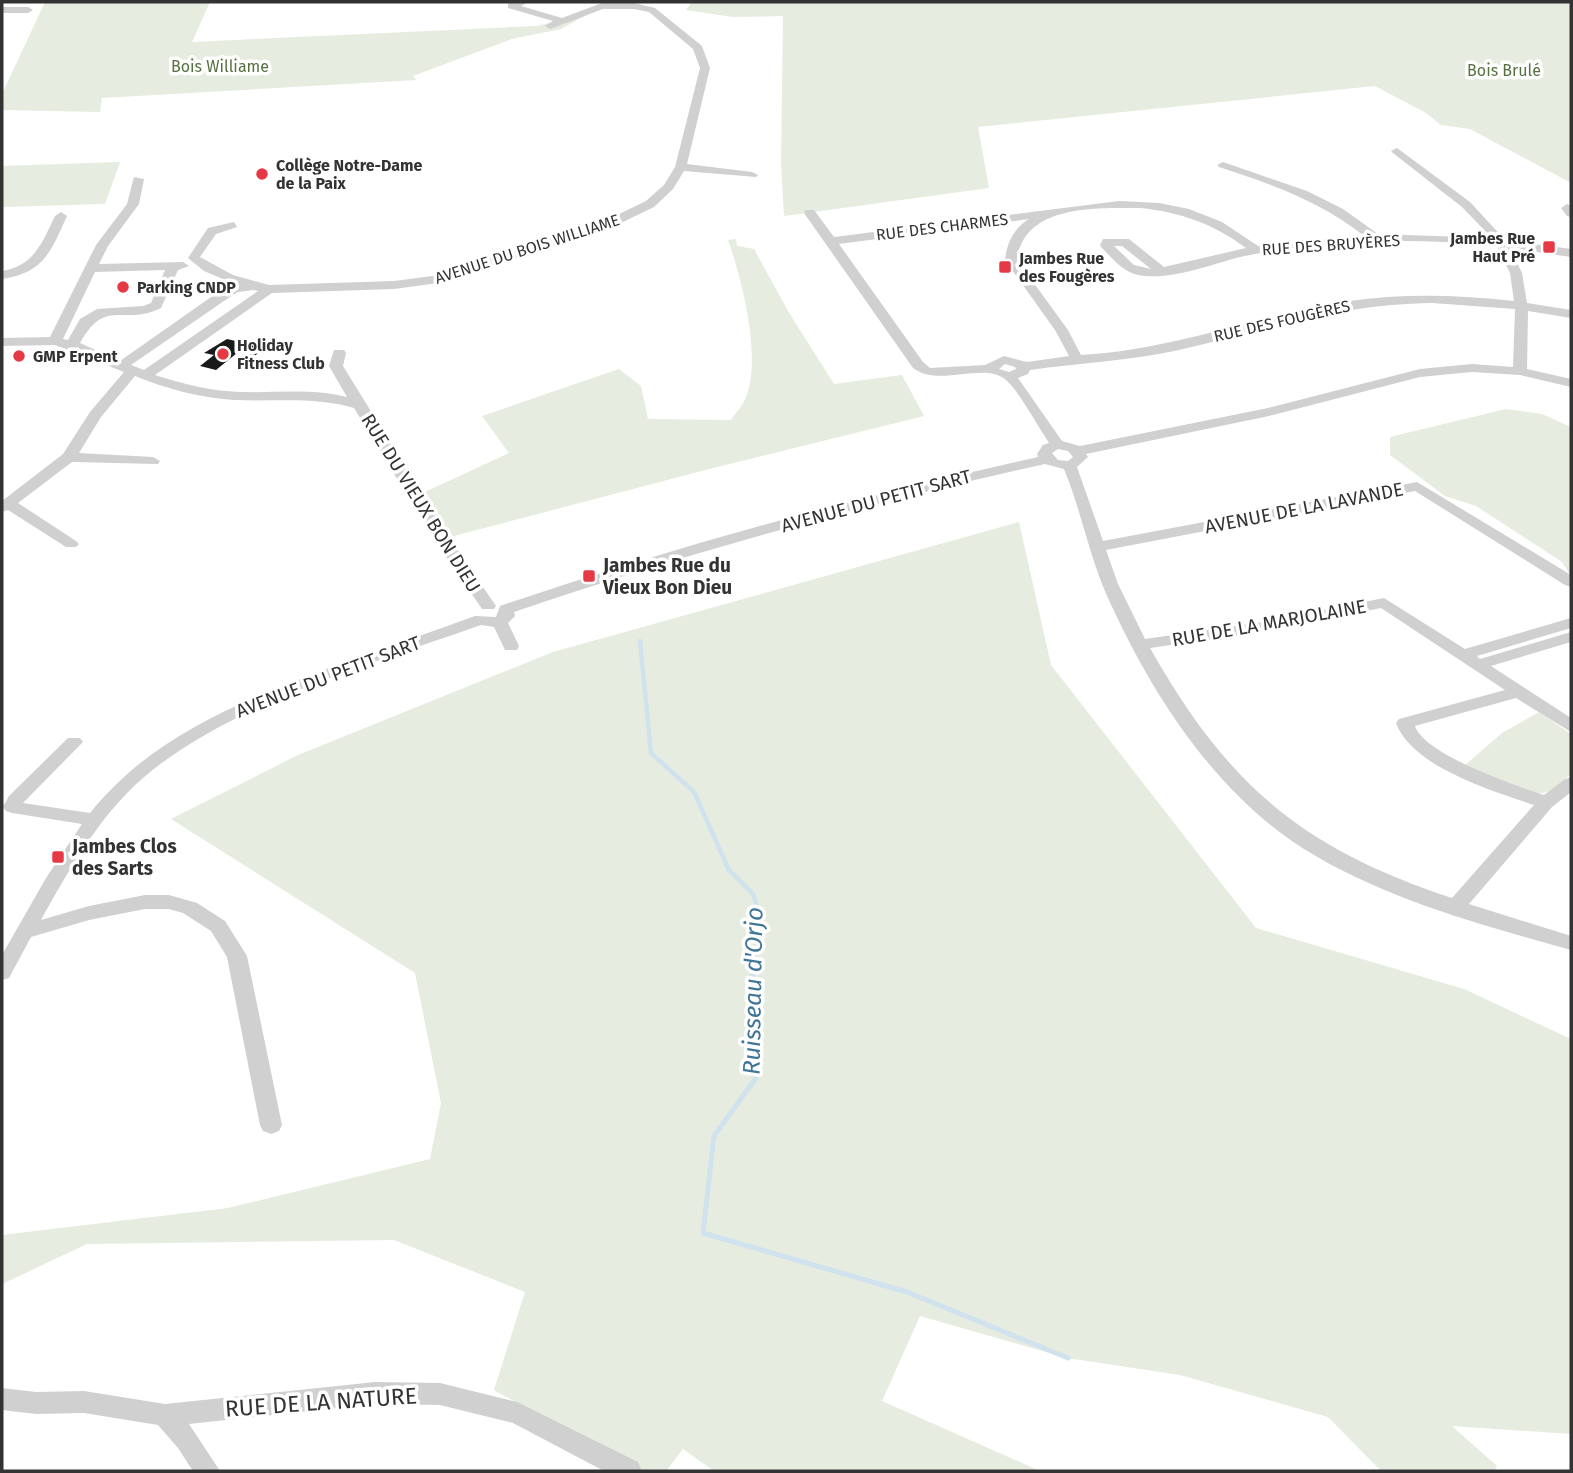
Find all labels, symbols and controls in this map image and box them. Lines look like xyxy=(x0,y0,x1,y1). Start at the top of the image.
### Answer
park label: Bois Williame xyxy=(171,57,269,76)
park label: Bois Brulé xyxy=(1467,61,1541,80)
place label: Collège Notre-Dame de la Paix xyxy=(276,156,423,193)
marker: Collège Notre-Dame de la Paix xyxy=(254,166,270,182)
street label: RUE DES CHARMES xyxy=(875,209,1009,245)
street label: AVENUE DU BOIS WILLIAME xyxy=(432,210,622,288)
place label: Jambes Rue Haut Pré xyxy=(1449,229,1535,266)
street label: RUE DES BRUYÈRES xyxy=(1261,230,1401,259)
marker: Jambes Rue Haut Pré xyxy=(1541,239,1557,255)
place label: Jambes Rue des Fougères xyxy=(1018,249,1115,286)
marker: Jambes Rue des Fougères xyxy=(997,259,1013,275)
place label: Parking CNDP xyxy=(137,278,236,297)
marker: Parking CNDP xyxy=(115,279,131,295)
street label: RUE DES FOUGÈRES xyxy=(1212,295,1352,346)
place label: Holiday Fitness Club xyxy=(237,336,325,373)
marker: Holiday Fitness Club xyxy=(215,346,231,362)
place label: GMP Erpent xyxy=(33,347,119,366)
marker: GMP Erpent xyxy=(11,348,27,364)
street label: RUE DU VIEUX BON DIEU xyxy=(357,409,485,597)
street label: AVENUE DU PETIT SART xyxy=(779,465,974,537)
street label: AVENUE DE LA LAVANDE xyxy=(1203,477,1405,539)
place label: Jambes Rue du Vieux Bon Dieu xyxy=(602,554,732,599)
marker: Jambes Rue du Vieux Bon Dieu xyxy=(581,568,597,584)
street label: RUE DE LA MARJOLAINE xyxy=(1170,595,1368,651)
street label: AVENUE DU PETIT SART xyxy=(233,631,424,723)
place label: Jambes Clos des Sarts xyxy=(71,835,177,880)
marker: Jambes Clos des Sarts xyxy=(50,849,66,865)
water label: Ruisseau d'Orjo xyxy=(738,907,768,1075)
street label: RUE DE LA NATURE xyxy=(224,1381,418,1423)

